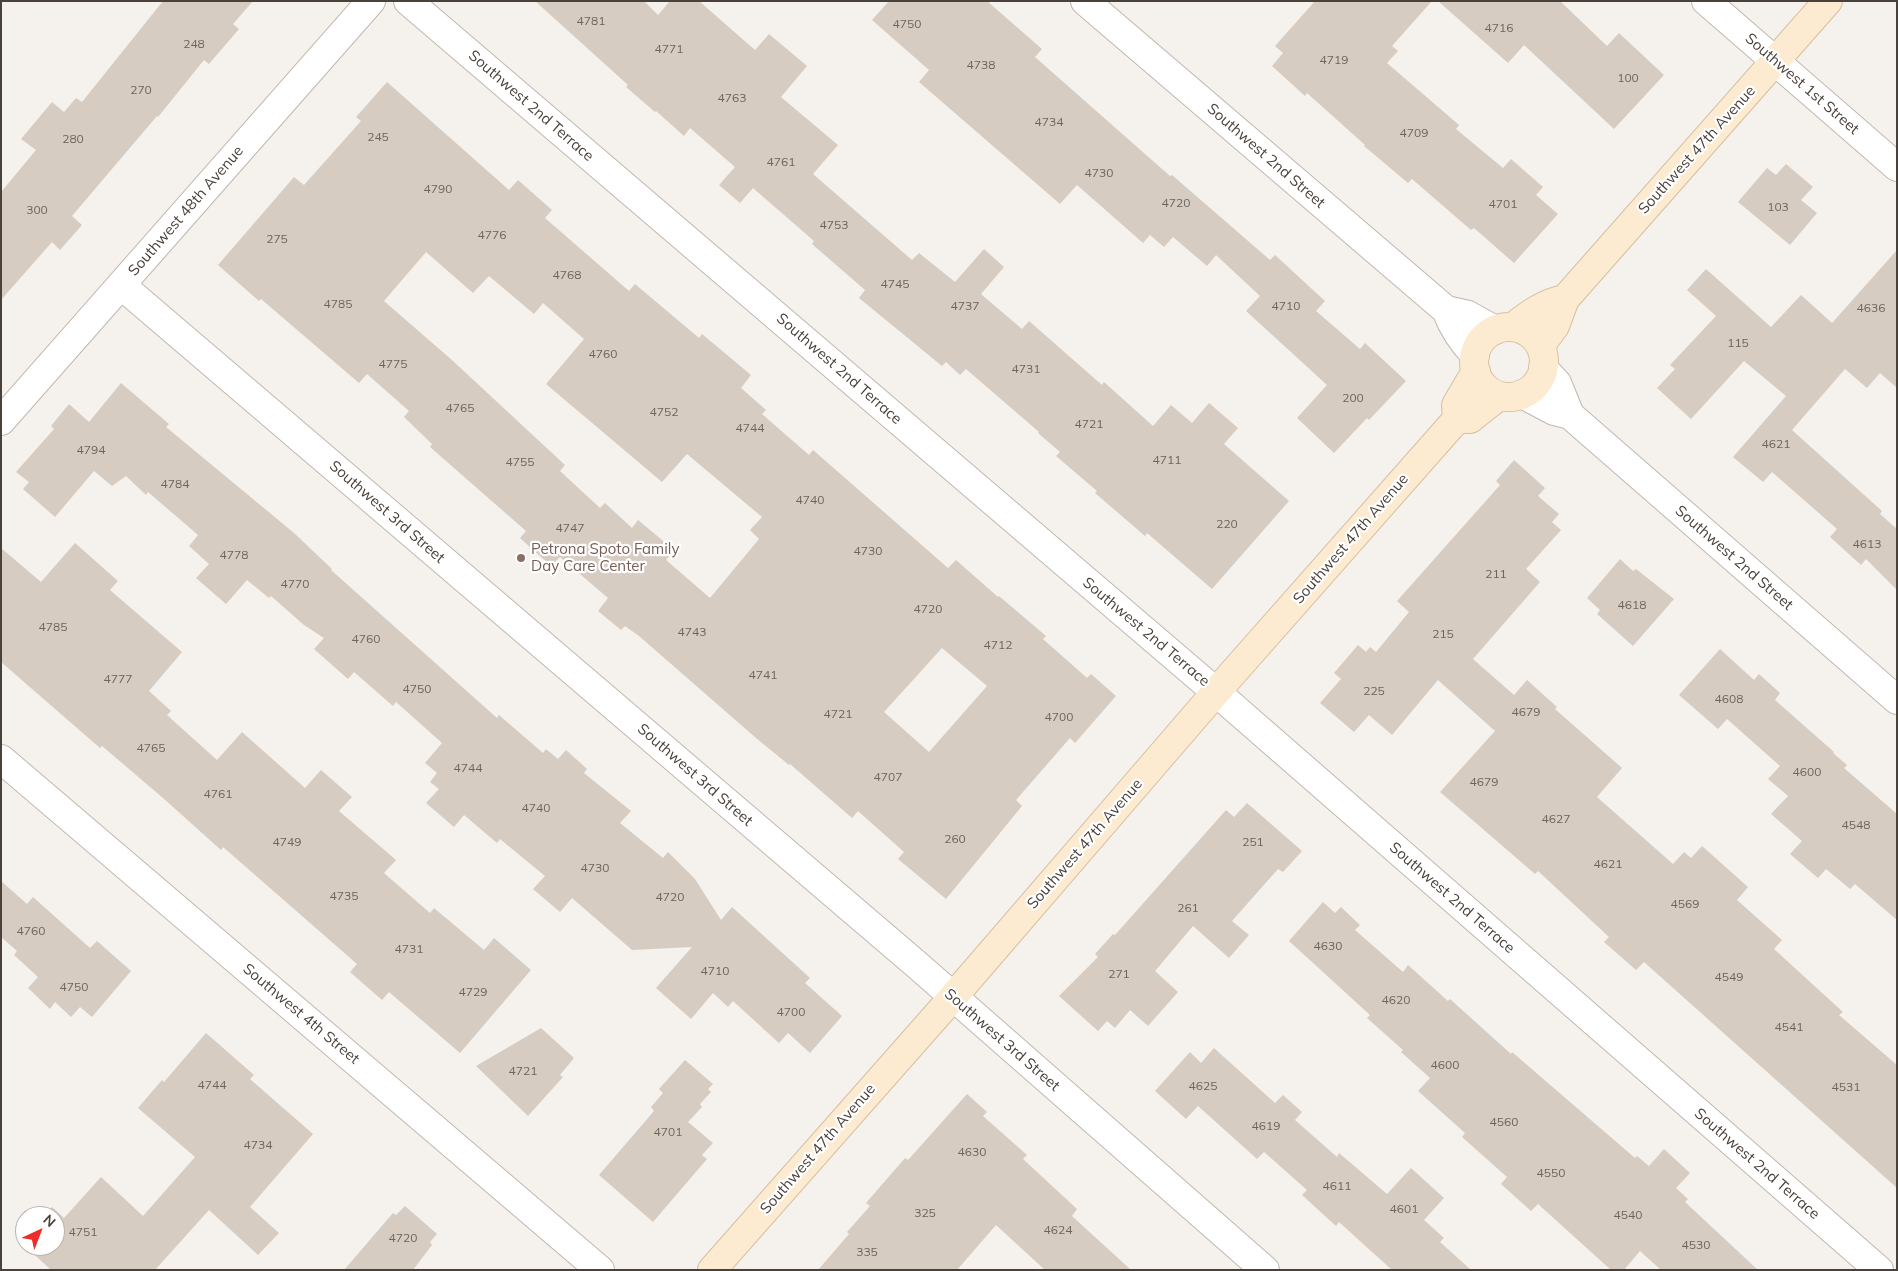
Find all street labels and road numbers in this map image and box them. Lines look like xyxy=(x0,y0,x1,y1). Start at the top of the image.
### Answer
street label: Southwest 1st Street xyxy=(1741,30,1863,138)
street label: Southwest 2nd Terrace xyxy=(465,47,597,165)
street label: Southwest 47th Avenue xyxy=(1635,82,1759,218)
street label: Southwest 2nd Street xyxy=(1203,100,1329,212)
street label: Southwest 48th Avenue xyxy=(125,142,247,280)
street label: Southwest 2nd Terrace xyxy=(773,310,905,428)
street label: Southwest 3rd Street xyxy=(326,457,448,567)
street label: Southwest 47th Avenue xyxy=(1290,470,1412,608)
street label: Southwest 2nd Street xyxy=(1671,502,1797,614)
street label: Southwest 2nd Terrace xyxy=(1079,574,1213,690)
street label: Southwest 3rd Street xyxy=(634,720,756,830)
street label: Southwest 47th Avenue xyxy=(1024,775,1146,913)
street label: Southwest 2nd Terrace xyxy=(1386,839,1518,957)
street label: Southwest 4th Street xyxy=(239,960,363,1068)
street label: Southwest 3rd Street xyxy=(941,985,1063,1095)
street label: Southwest 47th Avenue xyxy=(757,1080,879,1218)
street label: Southwest 2nd Terrace xyxy=(1691,1105,1823,1223)

